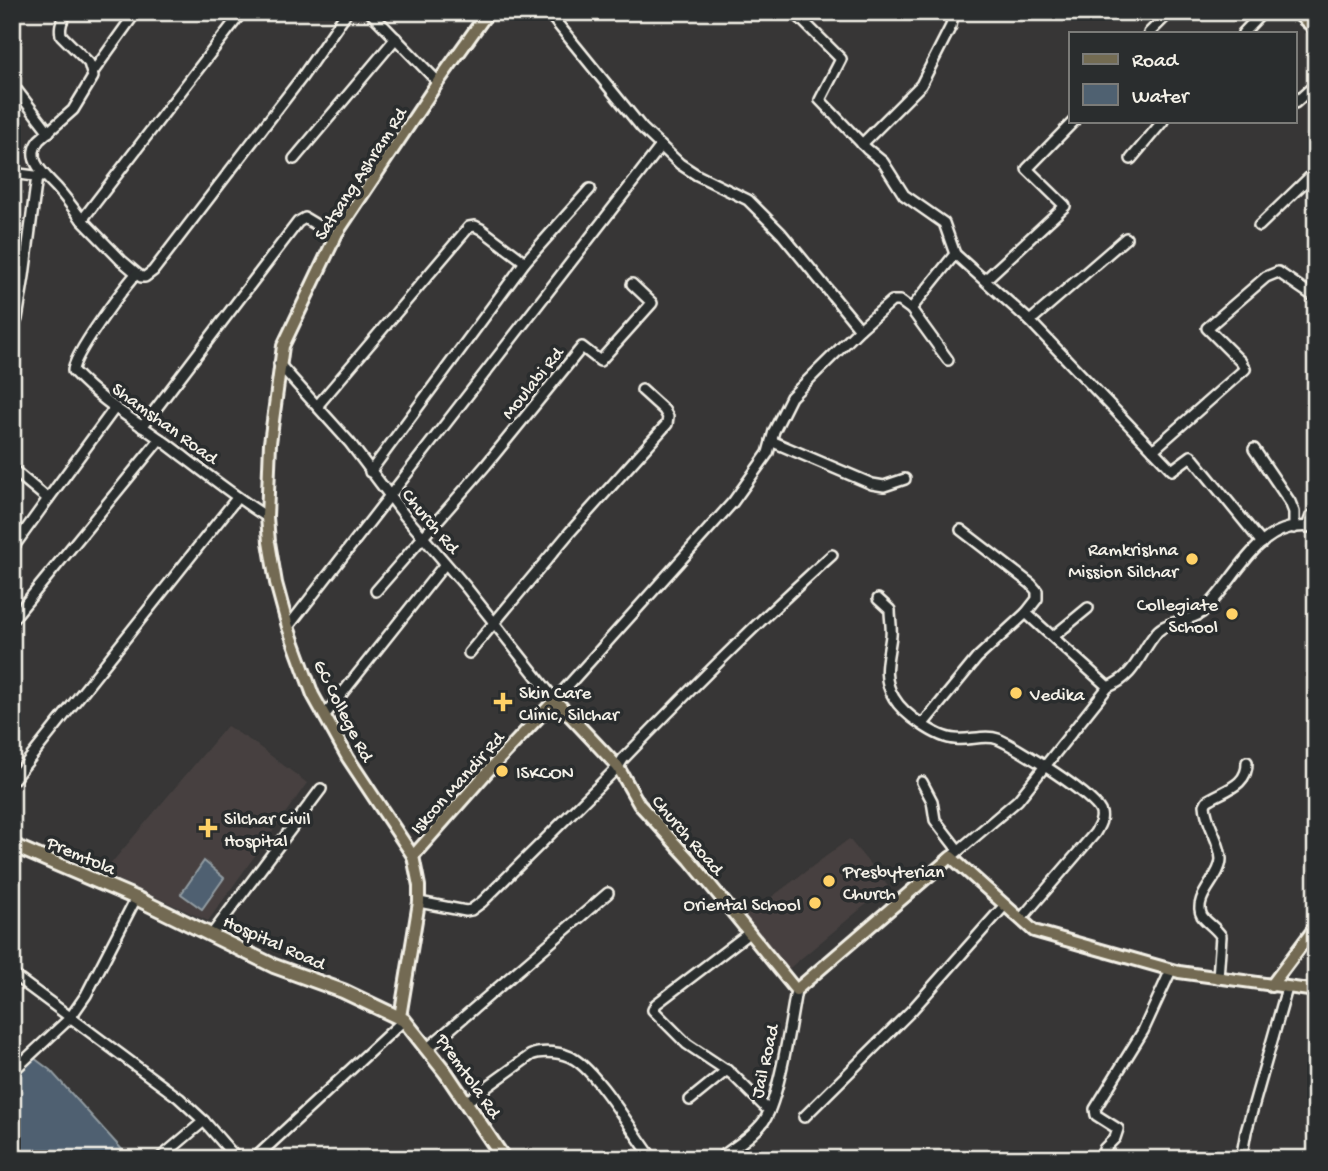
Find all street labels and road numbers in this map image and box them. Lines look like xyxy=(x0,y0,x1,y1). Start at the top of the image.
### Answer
street label: Satsang Ashram Rd xyxy=(310,103,414,246)
street label: Moulabi Rd xyxy=(498,342,571,425)
street label: Shamshan Road xyxy=(106,379,223,472)
street label: Church Rd xyxy=(395,485,465,561)
street label: GC College Rd xyxy=(306,657,378,768)
street label: Iskcon Mandir Rd xyxy=(406,727,512,840)
street label: Church Road xyxy=(645,791,729,883)
street label: Premtola xyxy=(42,832,120,883)
street label: Hospital Road xyxy=(219,911,330,978)
street label: Jail Road xyxy=(747,1021,786,1101)
street label: Premtola Rd xyxy=(429,1029,506,1125)

